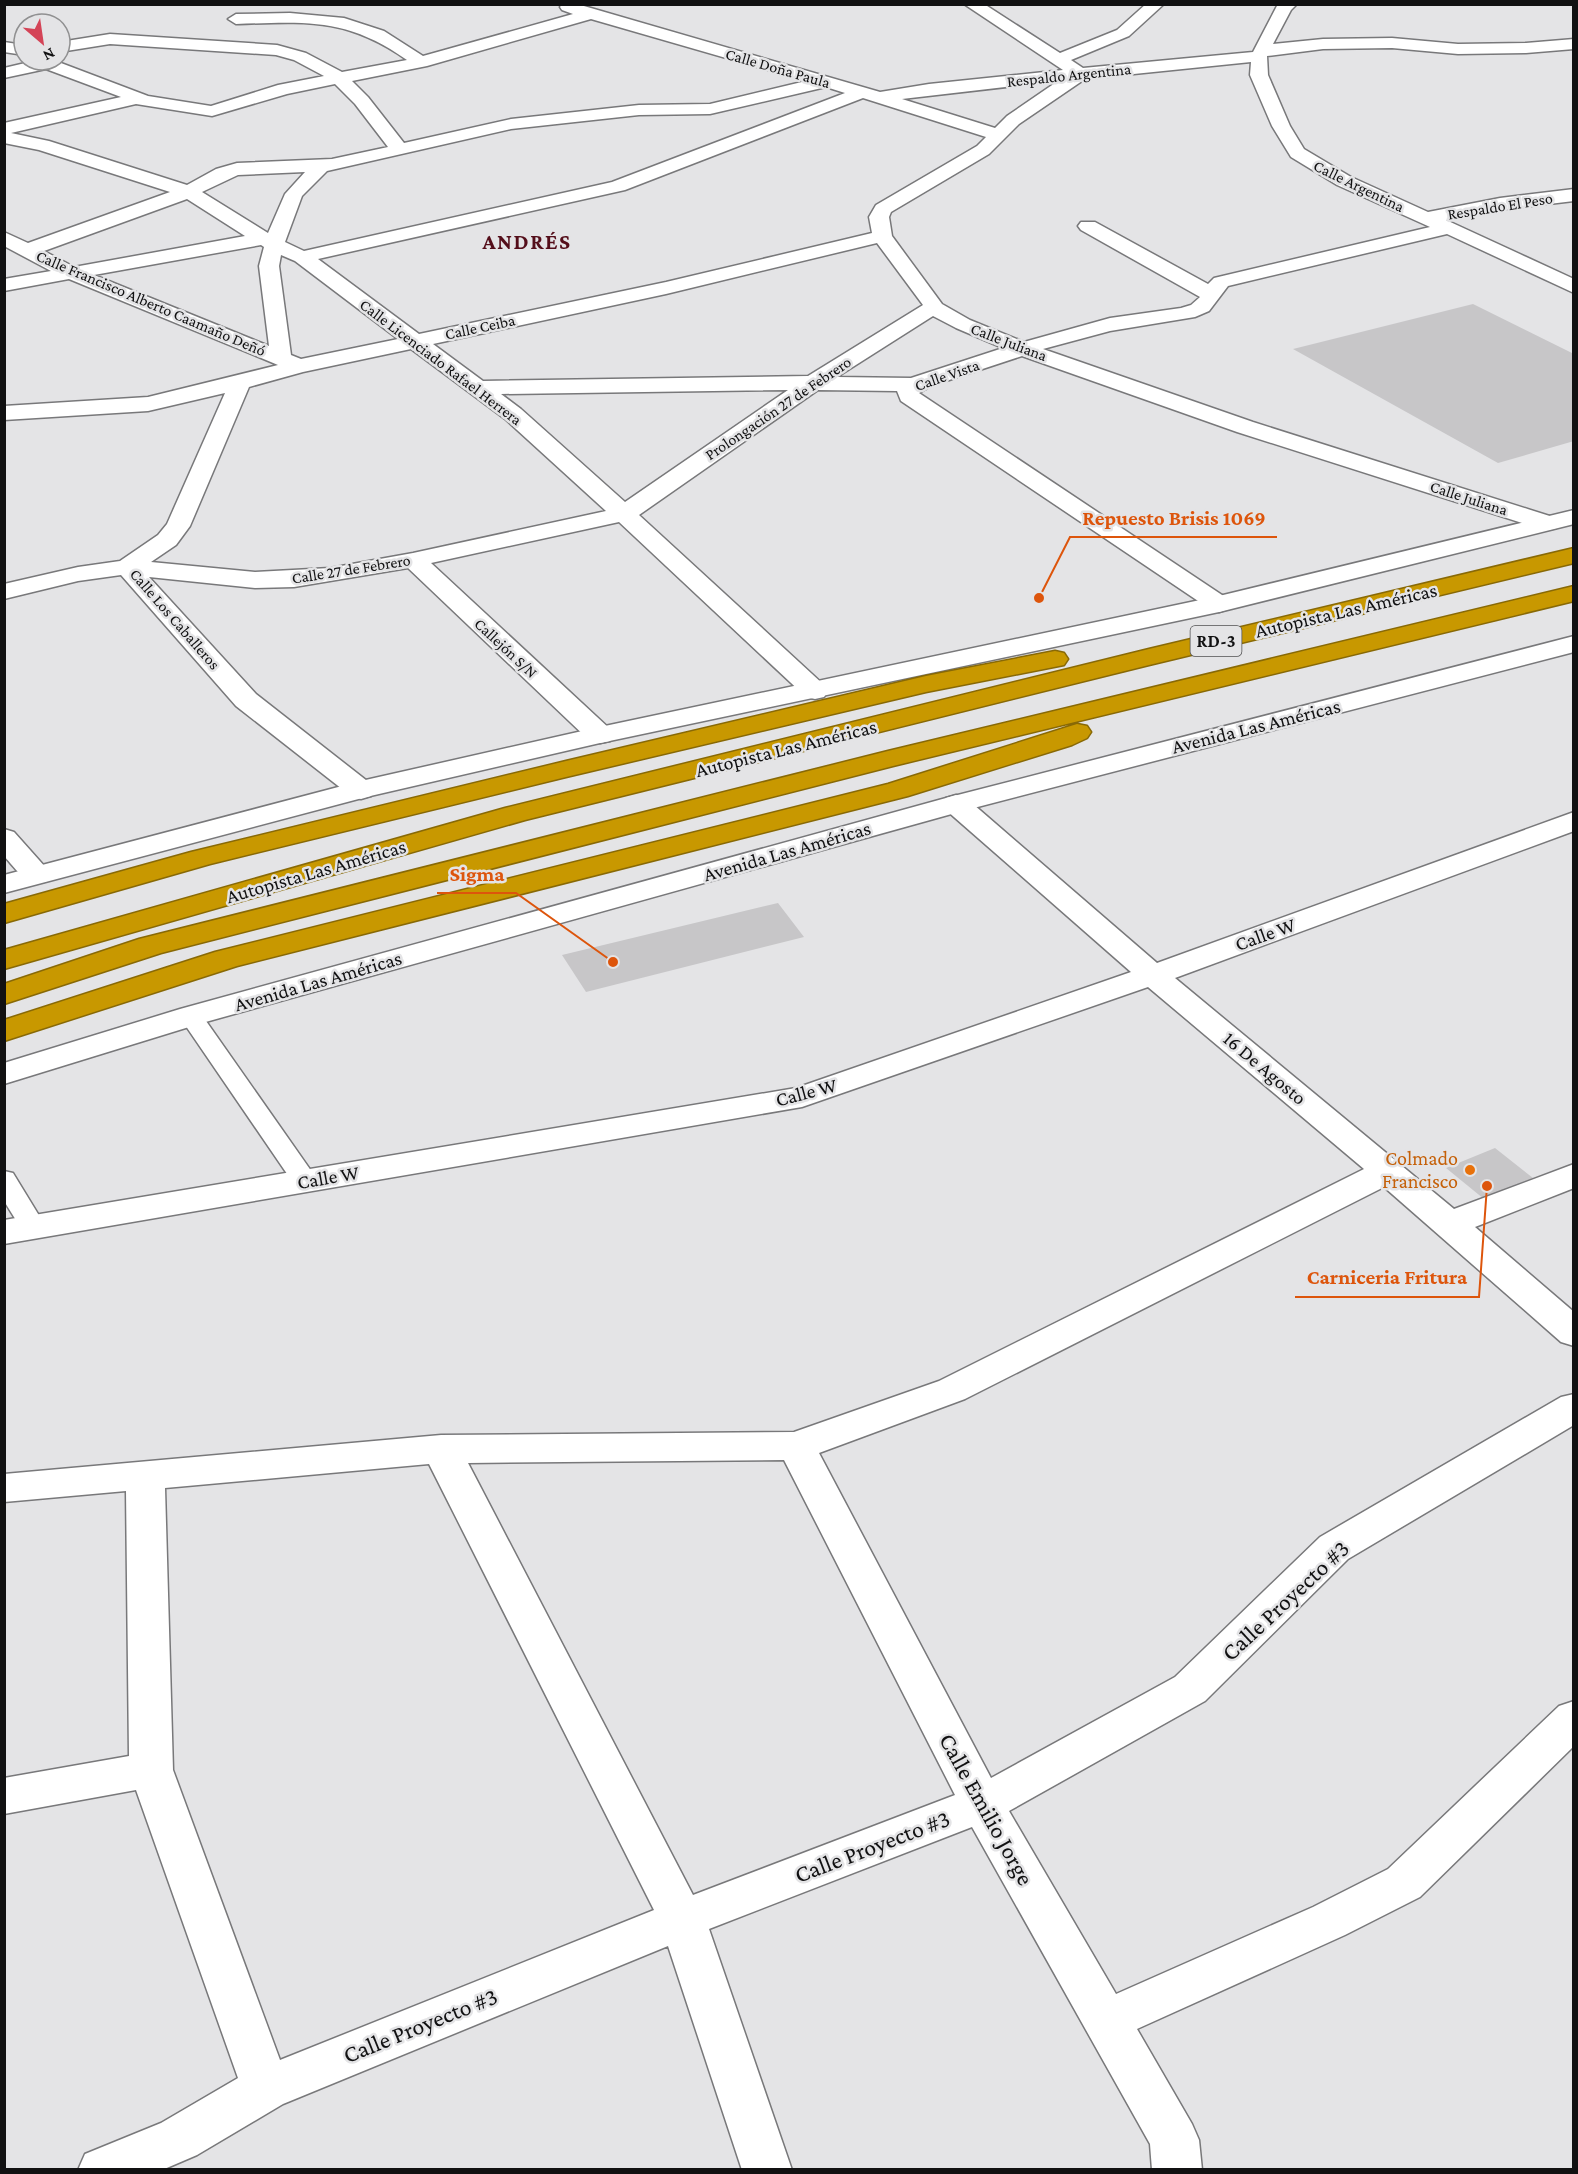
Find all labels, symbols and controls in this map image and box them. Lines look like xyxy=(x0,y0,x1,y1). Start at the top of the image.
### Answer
north arrow xyxy=(12,12,72,72)
text: N xyxy=(40,45,58,65)
street label: Calle Doña Paula xyxy=(724,45,833,91)
street label: Respaldo Argentina xyxy=(1006,60,1133,91)
street label: Calle Argentina xyxy=(1311,157,1408,216)
street label: Respaldo El Peso xyxy=(1446,189,1554,224)
district label: ANDRÉS xyxy=(481,229,572,254)
street label: Calle Francisco Alberto Caamaño Deñó xyxy=(34,247,268,359)
street label: Calle Licenciado Rafael Herrera xyxy=(357,296,526,429)
street label: Calle Ceiba xyxy=(443,311,517,343)
street label: Calle Juliana xyxy=(968,320,1050,365)
street label: Prolongación 27 de Febrero xyxy=(702,353,855,464)
street label: Calle Vista xyxy=(912,356,982,394)
street label: Calle Juliana xyxy=(1428,478,1510,520)
callout: Repuesto Brisis 1069 xyxy=(1070,498,1277,537)
text: Repuesto Brisis 1069 xyxy=(1082,506,1266,530)
street label: Calle 27 de Febrero xyxy=(291,551,412,587)
street label: Calle Los Caballeros xyxy=(127,565,223,673)
street label: Autopista Las Américas xyxy=(1253,578,1440,643)
street label: Callejón S/N xyxy=(471,615,541,682)
road number: RD-3 xyxy=(1190,626,1242,656)
street label: Avenida Las Américas xyxy=(1169,694,1343,758)
street label: Autopista Las Américas xyxy=(693,715,879,782)
street label: Avenida Las Américas xyxy=(701,817,873,885)
street label: Autopista Las Américas xyxy=(224,835,409,908)
callout: Sigma xyxy=(437,854,516,893)
text: Sigma xyxy=(449,862,505,886)
street label: Calle W xyxy=(1232,913,1299,955)
street label: Avenida Las Américas xyxy=(232,947,404,1015)
street label: 16 De Agosto xyxy=(1218,1027,1311,1110)
street label: Calle W xyxy=(773,1073,840,1111)
place label: Colmado Francisco xyxy=(1382,1147,1458,1192)
street label: Calle W xyxy=(295,1161,361,1193)
marker: Colmado Francisco xyxy=(1463,1163,1477,1177)
callout: Carniceria Fritura xyxy=(1295,1258,1479,1297)
text: Carniceria Fritura xyxy=(1307,1265,1468,1289)
street label: Calle Proyecto #3 xyxy=(1216,1534,1354,1666)
street label: Calle Emilio Jorge xyxy=(934,1728,1040,1890)
street label: Calle Proyecto #3 xyxy=(791,1804,953,1888)
street label: Calle Proyecto #3 xyxy=(339,1982,501,2068)

